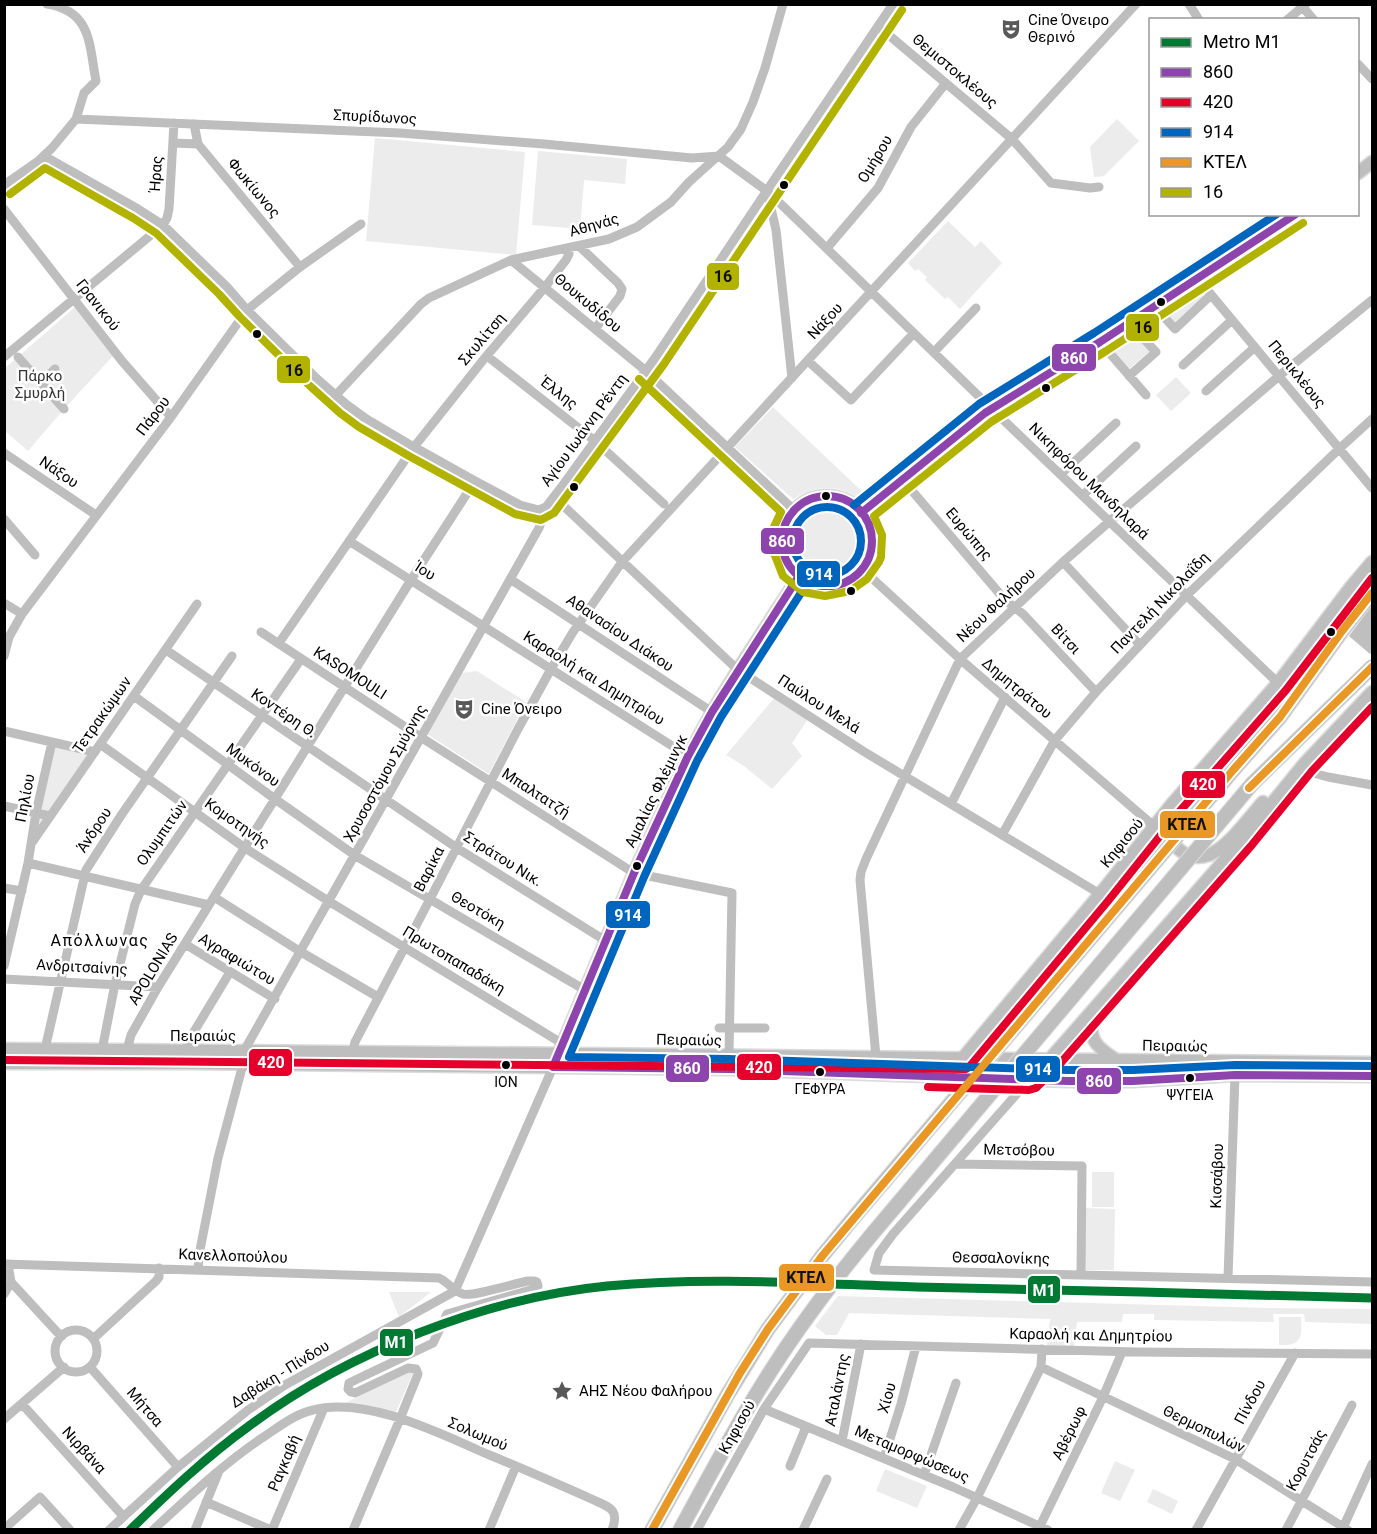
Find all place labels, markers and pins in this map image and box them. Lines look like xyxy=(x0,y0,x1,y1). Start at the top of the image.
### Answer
place label: Cine Όνειρο Θερινό xyxy=(1028,11,1109,46)
theatre icon: Cine Όνειρο Θερινό xyxy=(999,17,1023,41)
unlabelled marker xyxy=(778,179,790,191)
unlabelled marker xyxy=(1155,296,1167,308)
unlabelled marker xyxy=(251,328,263,340)
unlabelled marker xyxy=(1040,382,1052,394)
unlabelled marker xyxy=(568,481,580,493)
unlabelled marker xyxy=(820,490,832,502)
unlabelled marker xyxy=(845,585,857,597)
unlabelled marker xyxy=(1325,626,1337,638)
theatre icon: Cine Όνειρο xyxy=(452,697,476,721)
place label: Cine Όνειρο xyxy=(481,700,562,718)
unlabelled marker xyxy=(631,860,643,872)
marker: ΙΟΝ xyxy=(500,1059,512,1071)
marker: ΓΕΦΥΡΑ xyxy=(814,1066,826,1078)
marker: ΨΥΓΕΙΑ xyxy=(1184,1072,1196,1084)
place label: ΙΟΝ xyxy=(494,1074,518,1090)
place label: ΓΕΦΥΡΑ xyxy=(795,1081,845,1097)
place label: ΨΥΓΕΙΑ xyxy=(1167,1087,1213,1103)
place icon: ΑΗΣ Νέου Φαλήρου xyxy=(550,1379,574,1403)
place label: ΑΗΣ Νέου Φαλήρου xyxy=(579,1382,712,1400)

